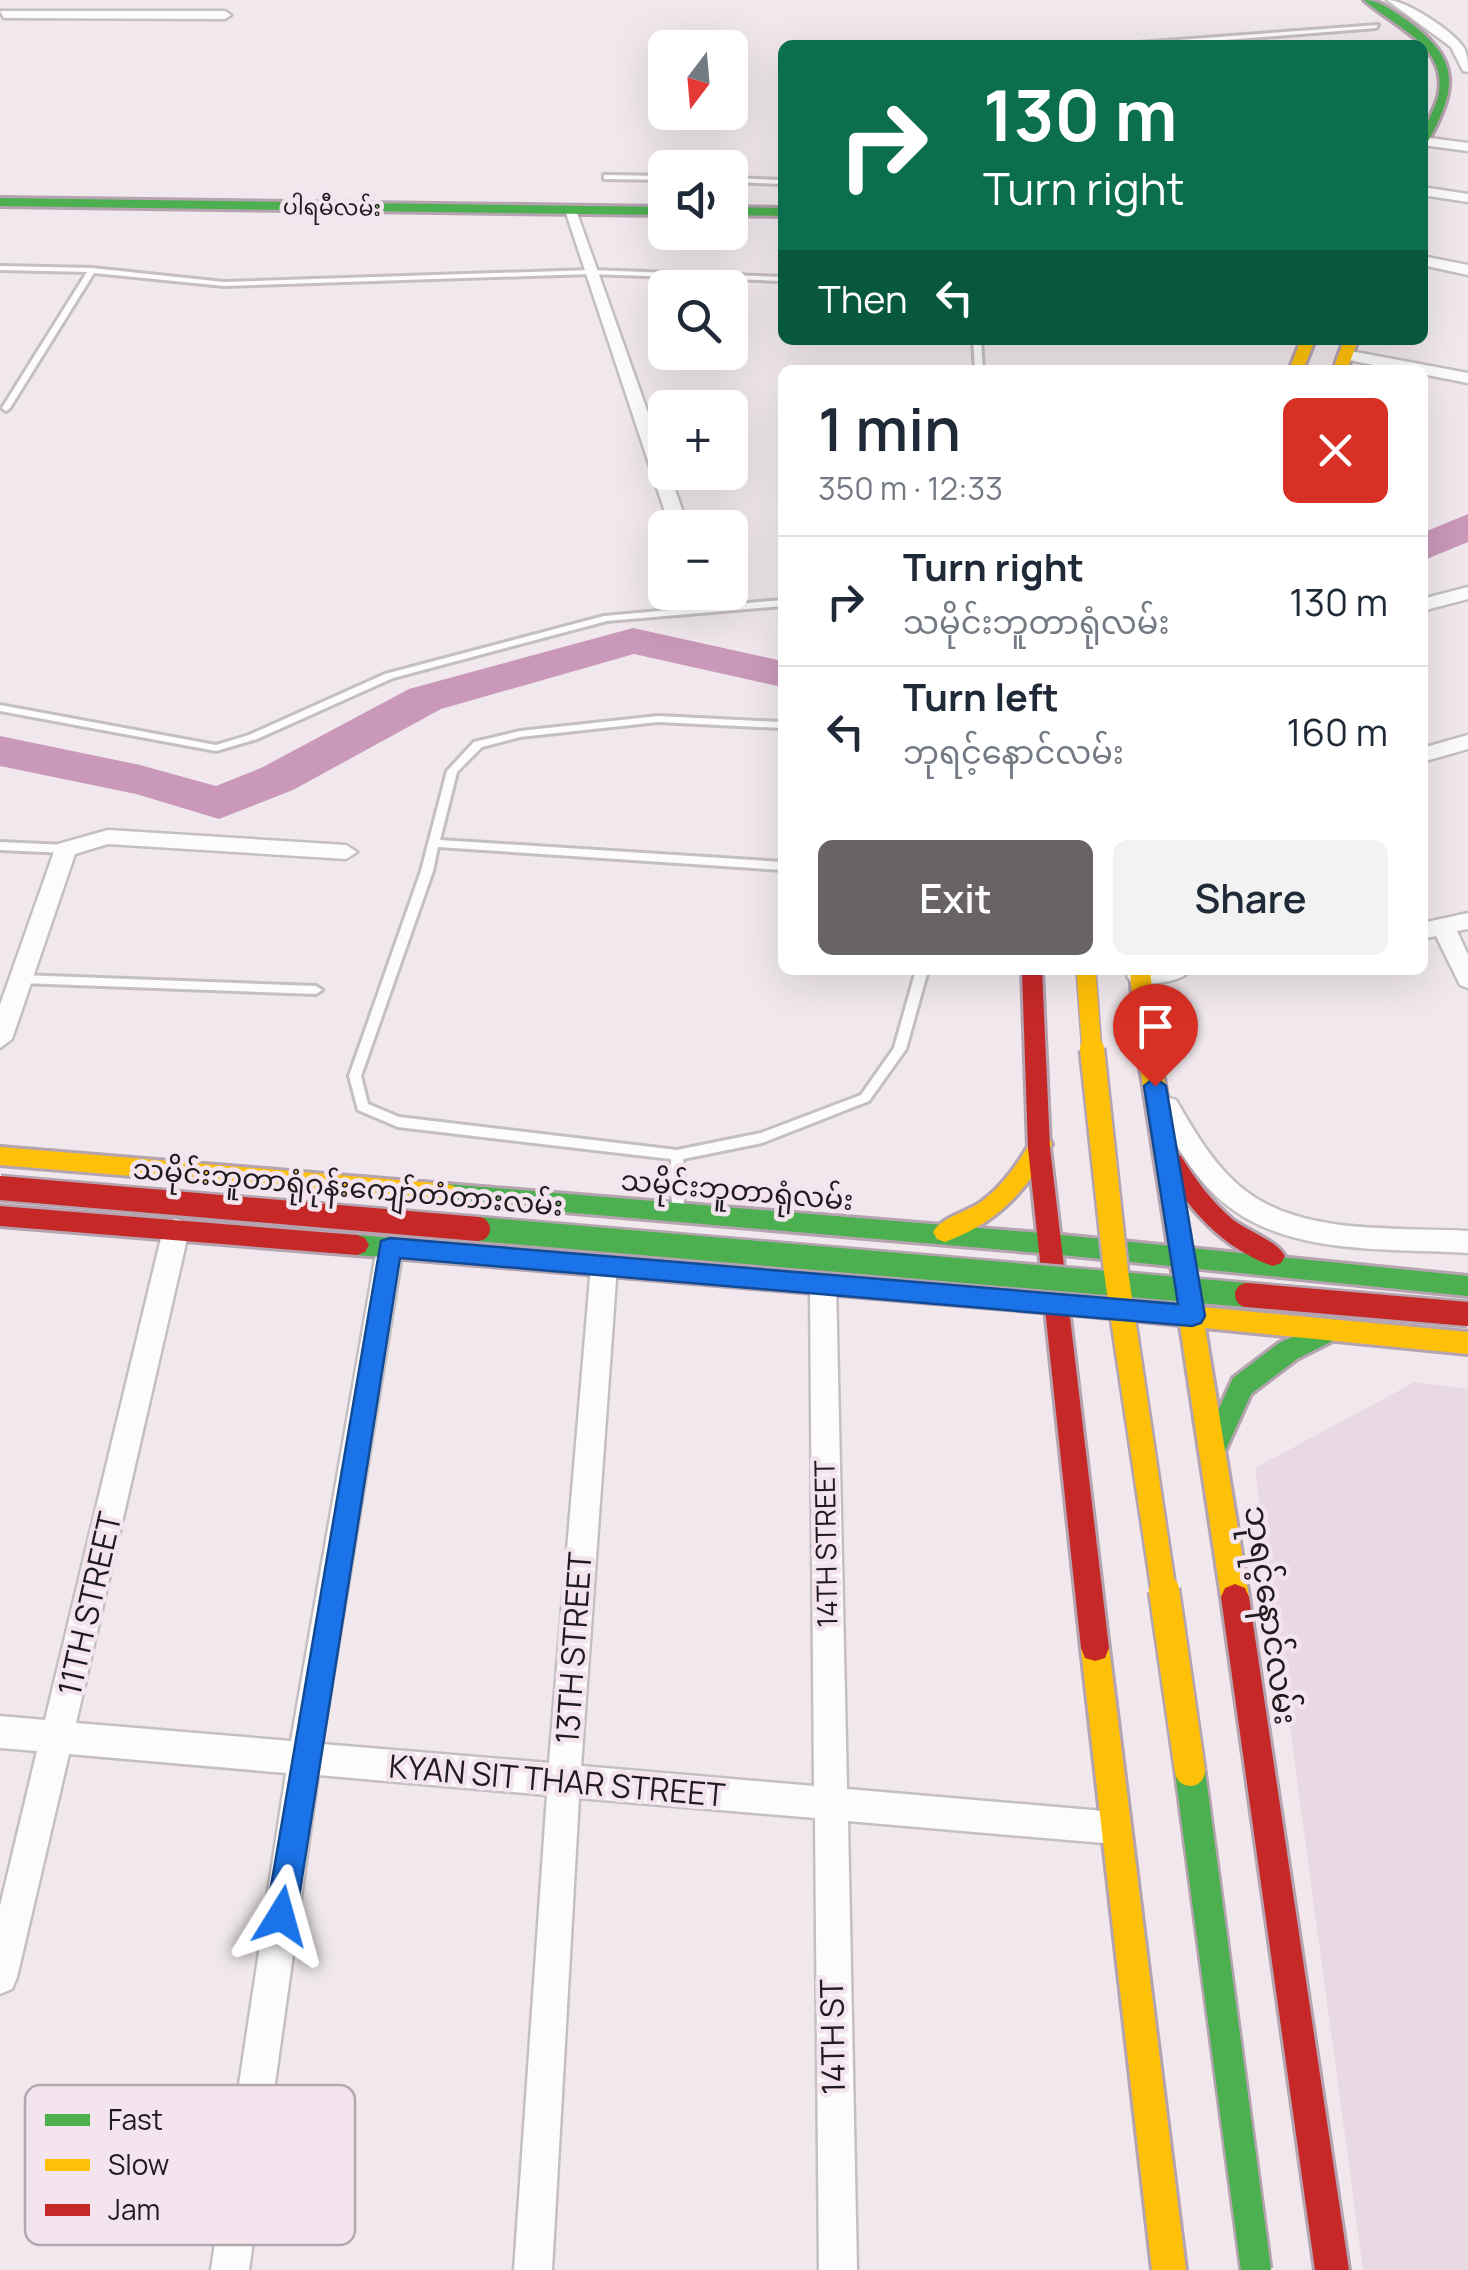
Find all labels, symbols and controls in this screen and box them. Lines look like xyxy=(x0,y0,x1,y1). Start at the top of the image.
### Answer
north arrow xyxy=(648,30,748,130)
map controls xyxy=(648,30,748,610)
text: 130 m xyxy=(983,66,1177,162)
icon: right xyxy=(818,80,948,210)
button: sound xyxy=(648,150,748,250)
text: Turn right xyxy=(983,157,1184,219)
street label: ပါရမီလမ်း xyxy=(283,191,381,226)
button: search xyxy=(648,270,748,370)
icon: left xyxy=(927,270,982,325)
text: Then xyxy=(818,272,907,324)
text: 1 min xyxy=(818,387,961,469)
button: + xyxy=(648,390,748,490)
button: close xyxy=(1283,398,1388,503)
text: 350 m · 12:33 xyxy=(818,466,1003,510)
button: − xyxy=(648,510,748,610)
text: Turn right xyxy=(903,540,1084,592)
icon: right xyxy=(818,574,873,629)
text: 130 m xyxy=(1289,575,1388,627)
text: သမိုင်းဘူတာရုံလမ်း xyxy=(903,600,1170,644)
text: Turn left xyxy=(903,670,1059,722)
icon: left xyxy=(818,704,873,759)
text: 160 m xyxy=(1287,705,1388,757)
text: ဘုရင့်နောင်လမ်း xyxy=(903,730,1124,774)
button: Exit xyxy=(818,840,1093,955)
button: Share xyxy=(1113,840,1388,955)
pin xyxy=(1113,984,1198,1087)
icon: arrive xyxy=(1128,999,1183,1054)
street label: သမိုင်းဘူတာရုံဂုန်းကျော်တံတားလမ်း xyxy=(131,1148,565,1229)
street label: သမိုင်းဘူတာရုံလမ်း xyxy=(619,1160,855,1223)
street label: 14TH STREET xyxy=(805,1460,845,1628)
street label: ဘုရင့်နောင်လမ်း xyxy=(1230,1502,1309,1728)
street label: 11TH STREET xyxy=(47,1508,131,1700)
street label: 13TH STREET xyxy=(544,1551,602,1745)
street label: KYAN SIT THAR STREET xyxy=(387,1743,727,1817)
position arrow xyxy=(229,1864,333,1968)
street label: 14TH ST xyxy=(809,1979,855,2095)
legend xyxy=(25,2085,355,2245)
text: Fast xyxy=(108,2100,163,2138)
text: Slow xyxy=(108,2145,169,2183)
text: Jam xyxy=(108,2190,160,2228)

